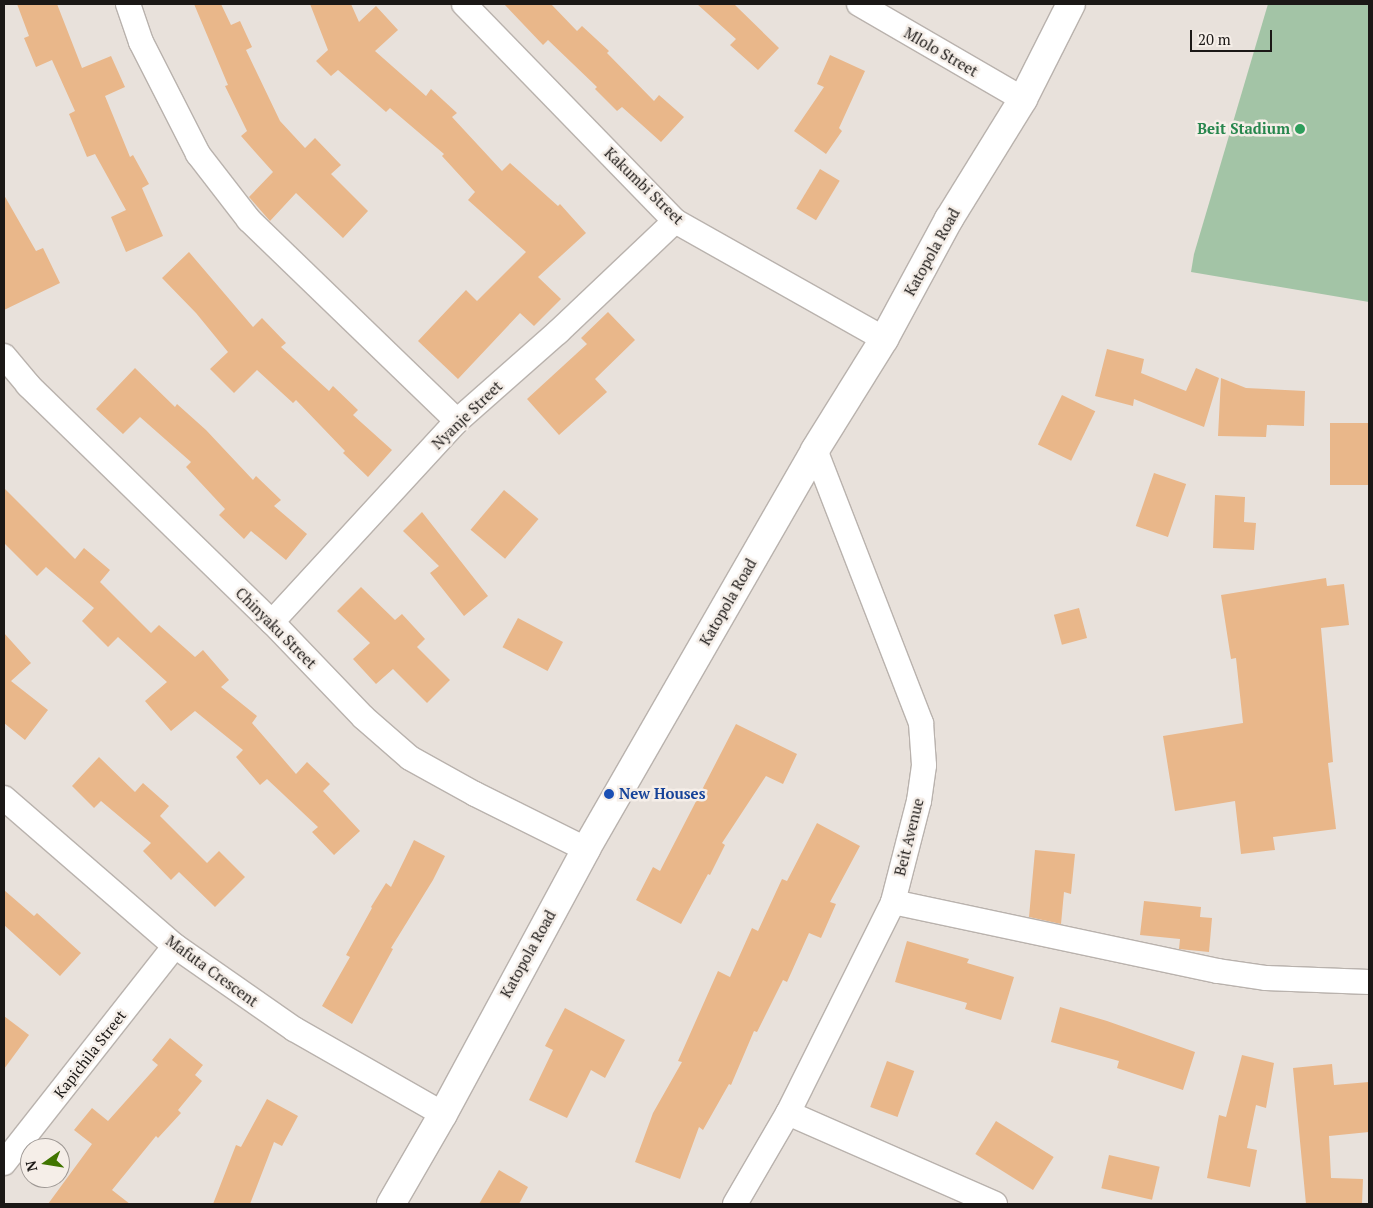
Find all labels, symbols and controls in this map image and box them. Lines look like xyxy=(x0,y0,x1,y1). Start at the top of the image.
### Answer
scale bar xyxy=(1193,20,1276,52)
street label: Mlolo Street xyxy=(901,24,981,80)
text: 20 m xyxy=(1198,29,1231,49)
place label: Beit Stadium xyxy=(1197,120,1290,138)
marker: Beit Stadium xyxy=(1294,123,1306,135)
street label: Kakumbi Street xyxy=(601,144,687,228)
street label: Katopola Road xyxy=(901,205,963,299)
street label: Nyanje Street xyxy=(428,377,506,453)
street label: Katopola Road xyxy=(696,555,760,649)
street label: Chinyaku Street xyxy=(232,584,320,672)
place label: New Houses xyxy=(619,785,705,803)
marker: New Houses xyxy=(603,788,615,800)
street label: Beit Avenue xyxy=(891,796,927,878)
street label: Katopola Road xyxy=(497,907,559,1001)
street label: Mafuta Crescent xyxy=(162,932,262,1010)
street label: Kapichila Street xyxy=(50,1007,130,1101)
north arrow xyxy=(20,1138,70,1188)
text: N xyxy=(20,1159,41,1174)

